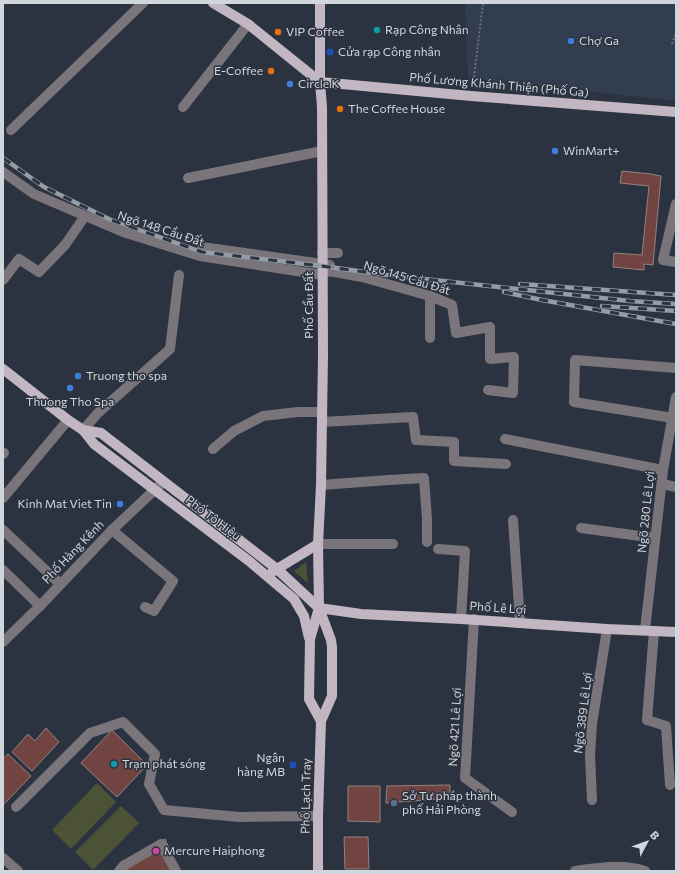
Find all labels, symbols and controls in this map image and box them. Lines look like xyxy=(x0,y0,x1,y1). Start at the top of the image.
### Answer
place label: Rạp Công Nhân xyxy=(385,22,469,36)
place label: VIP Coffee xyxy=(286,24,344,38)
marker: Rạp Công Nhân xyxy=(372,25,382,35)
marker: VIP Coffee xyxy=(273,27,283,37)
place label: Chợ Ga xyxy=(579,33,619,47)
marker: Chợ Ga xyxy=(566,36,576,46)
place label: Cửa rạp Công nhân xyxy=(338,44,441,58)
marker: Cửa rạp Công nhân xyxy=(325,47,335,57)
place label: E-Coffee xyxy=(214,63,263,77)
marker: E-Coffee xyxy=(266,66,276,76)
street label: Phố Lương Khánh Thiện (Phố Ga) xyxy=(409,69,589,99)
place label: Circle K xyxy=(298,76,340,90)
marker: Circle K xyxy=(285,79,295,89)
place label: The Coffee House xyxy=(348,101,445,115)
marker: The Coffee House xyxy=(335,104,345,114)
place label: WinMart+ xyxy=(563,143,620,157)
marker: WinMart+ xyxy=(550,146,560,156)
street label: Ngõ 148 Cầu Đất xyxy=(116,207,206,249)
street label: Ngõ 145 Cầu Đất xyxy=(362,257,452,297)
street label: Phố Cầu Đất xyxy=(301,271,315,339)
place label: Truong tho spa xyxy=(86,368,167,382)
marker: Truong tho spa xyxy=(73,371,83,381)
marker: Thuong Tho Spa xyxy=(65,383,75,393)
place label: Thuong Tho Spa xyxy=(26,394,114,408)
street label: Ngõ 280 Lê Lợi xyxy=(634,470,656,553)
street label: Phố Tô Hiệu xyxy=(183,492,244,542)
place label: Kinh Mat Viet Tin xyxy=(18,496,112,510)
marker: Kinh Mat Viet Tin xyxy=(115,499,125,509)
street label: Phố Hàng Kênh xyxy=(39,517,106,586)
street label: Phố Lê Lợi xyxy=(469,598,527,616)
street label: Ngõ 389 Lê Lợi xyxy=(570,671,594,754)
street label: Ngõ 421 Lê Lợi xyxy=(445,687,463,767)
place label: Ngân hàng MB xyxy=(237,750,285,778)
place label: Trạm phát sóng xyxy=(122,756,206,770)
street label: Phố Lạch Tray xyxy=(297,758,313,834)
marker: Trạm phát sóng xyxy=(109,759,119,769)
marker: Ngân hàng MB xyxy=(288,760,298,770)
place label: Sở Tư pháp thành phố Hải Phòng xyxy=(402,788,497,816)
marker: Sở Tư pháp thành phố Hải Phòng xyxy=(389,798,399,808)
north arrow xyxy=(627,822,667,862)
text: B xyxy=(648,828,662,842)
place label: Mercure Haiphong xyxy=(164,843,266,857)
marker: Mercure Haiphong xyxy=(151,846,161,856)

